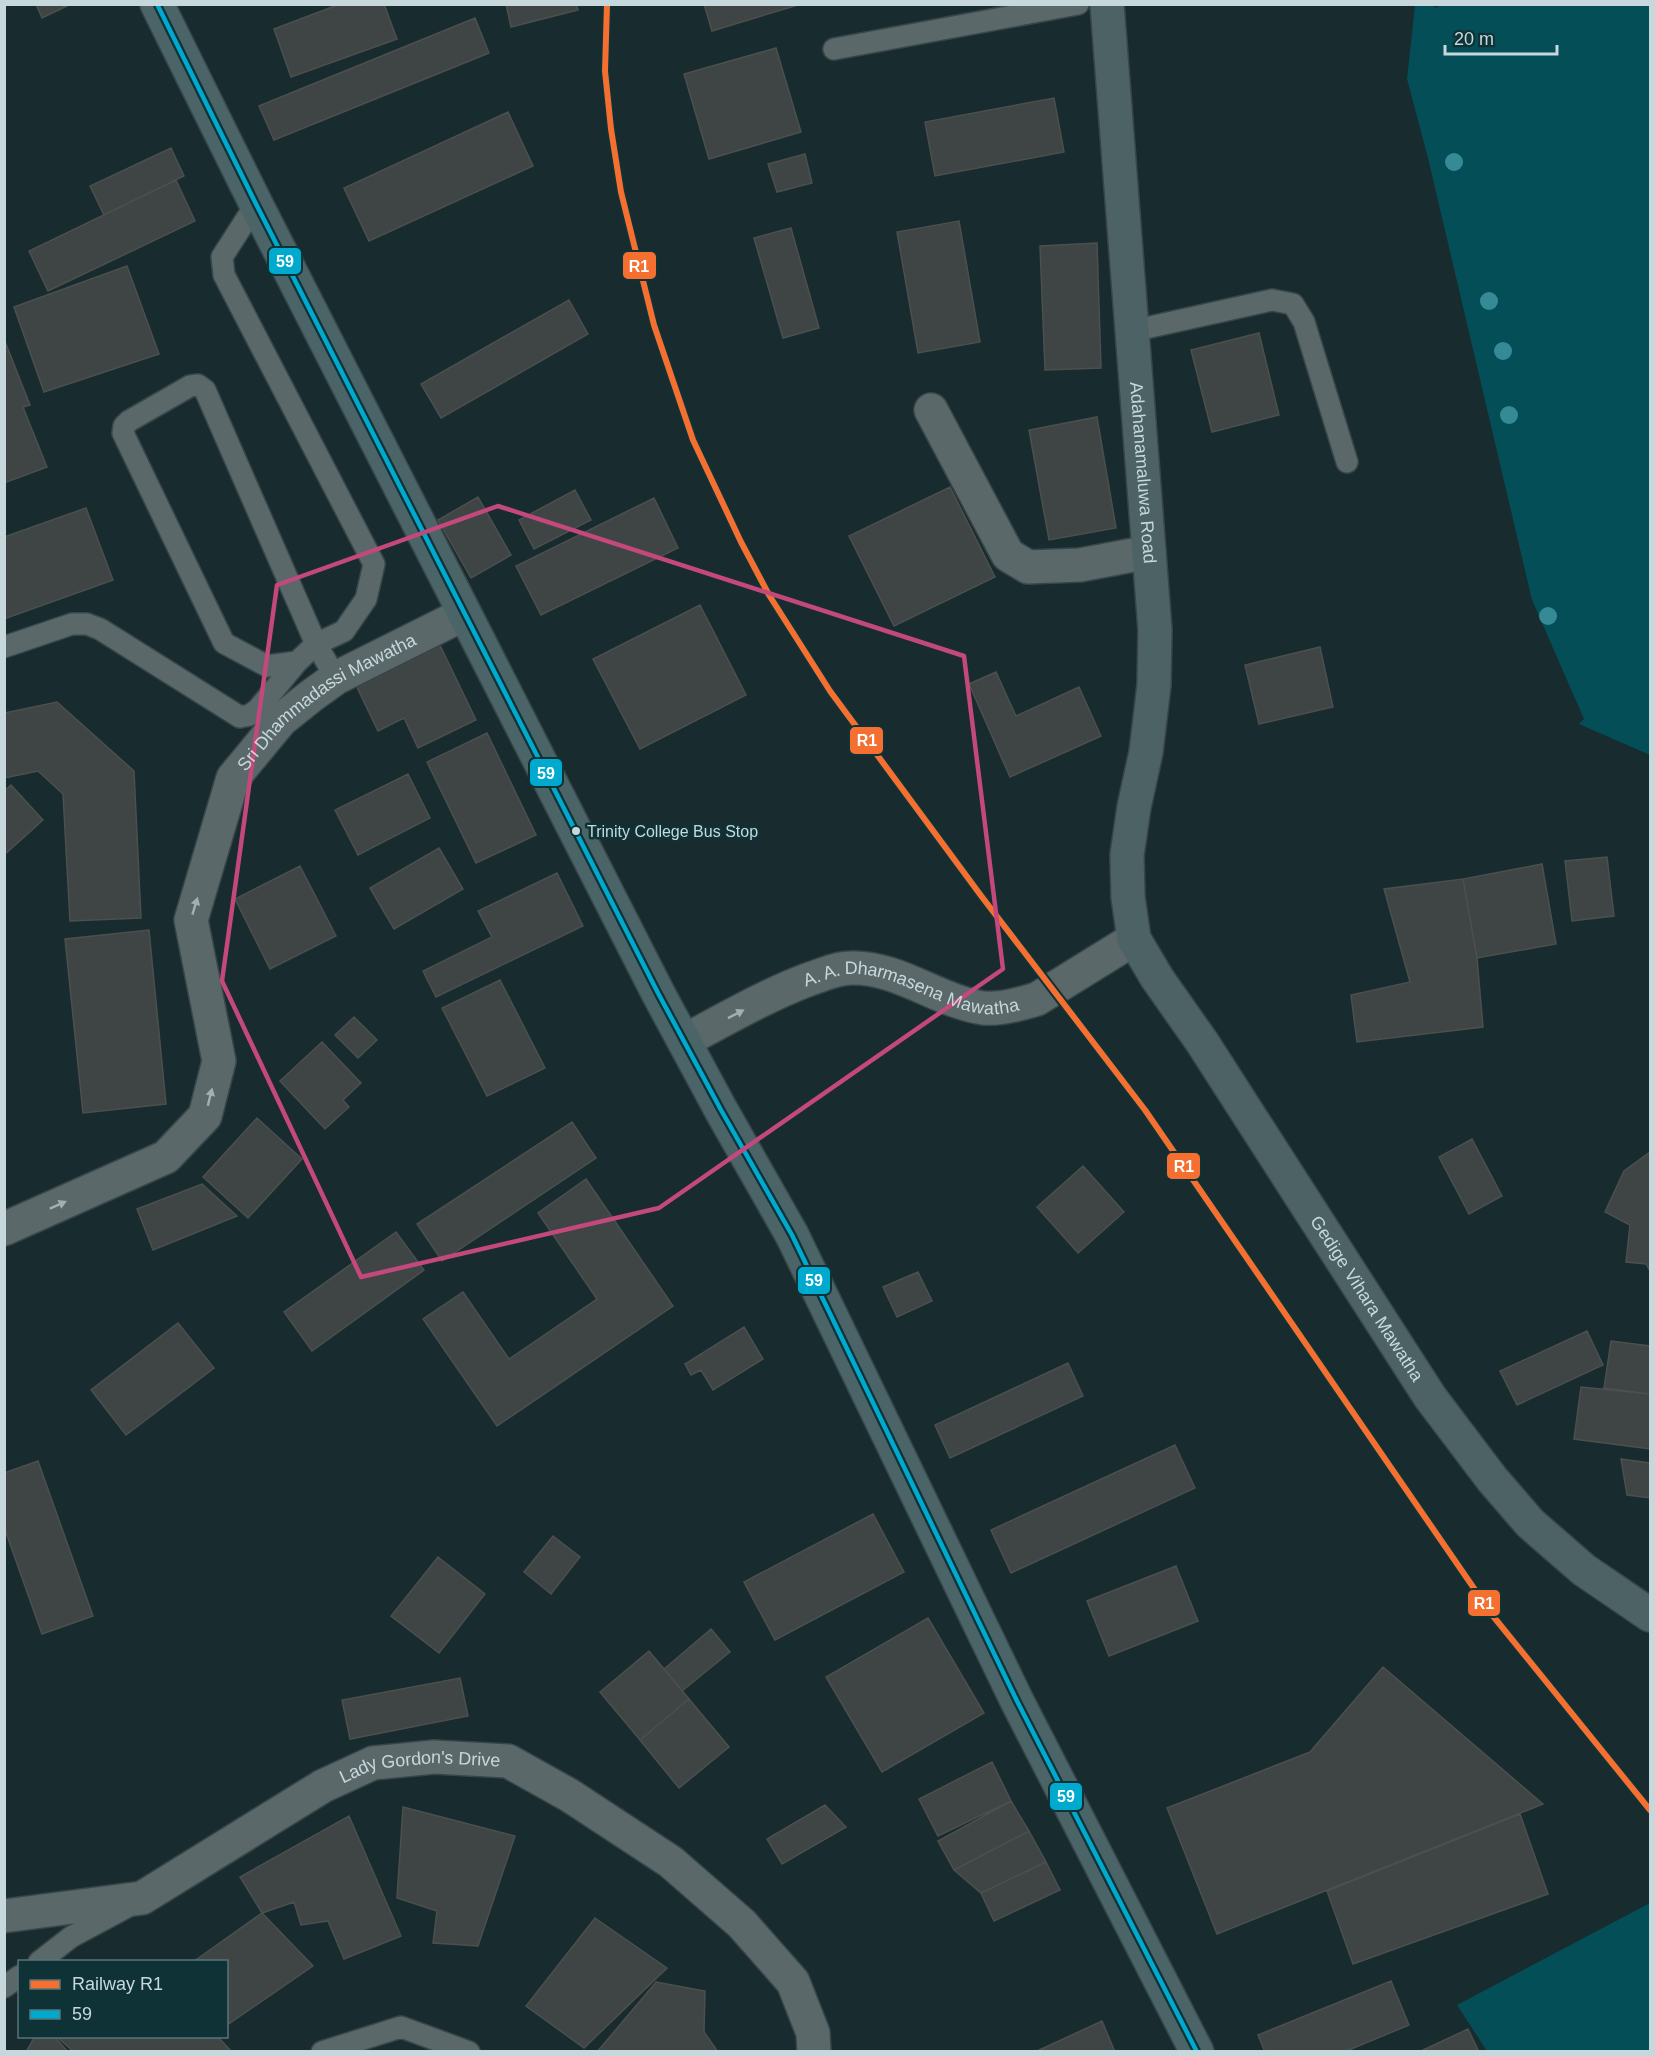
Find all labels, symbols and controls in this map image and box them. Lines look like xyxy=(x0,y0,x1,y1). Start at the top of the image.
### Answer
scale bar xyxy=(1445,18,1558,56)
text: 20 m xyxy=(1454,29,1494,49)
line badge: 59 xyxy=(268,247,302,275)
line badge: R1 xyxy=(622,251,657,280)
text: 59 xyxy=(276,253,294,270)
text: R1 xyxy=(629,258,649,275)
street label: Adahanamaluwa Road xyxy=(1126,381,1160,564)
street label: Sri Dhammadassi Mawatha xyxy=(233,629,420,775)
line badge: R1 xyxy=(849,726,884,755)
text: R1 xyxy=(857,732,877,749)
line badge: 59 xyxy=(529,758,563,787)
text: 59 xyxy=(537,765,555,782)
place label: Trinity College Bus Stop xyxy=(587,823,758,840)
marker: Trinity College Bus Stop xyxy=(570,825,582,837)
one-way arrow xyxy=(191,897,200,915)
street label: A. A. Dharmasena Mawatha xyxy=(800,958,1022,1018)
one-way arrow xyxy=(727,1009,744,1019)
one-way arrow xyxy=(206,1087,215,1106)
line badge: R1 xyxy=(1166,1152,1201,1180)
text: R1 xyxy=(1174,1158,1194,1175)
one-way arrow xyxy=(49,1200,67,1209)
street label: Gedige Vihara Mawatha xyxy=(1306,1212,1428,1386)
line badge: 59 xyxy=(797,1266,831,1295)
text: 59 xyxy=(805,1272,823,1289)
line badge: R1 xyxy=(1467,1589,1501,1617)
text: R1 xyxy=(1474,1595,1494,1612)
street label: Lady Gordon's Drive xyxy=(336,1747,501,1787)
line badge: 59 xyxy=(1049,1782,1083,1811)
text: 59 xyxy=(1057,1788,1075,1805)
legend xyxy=(18,1960,228,2038)
text: Railway R1 xyxy=(72,1974,163,1994)
text: 59 xyxy=(72,2004,92,2024)

